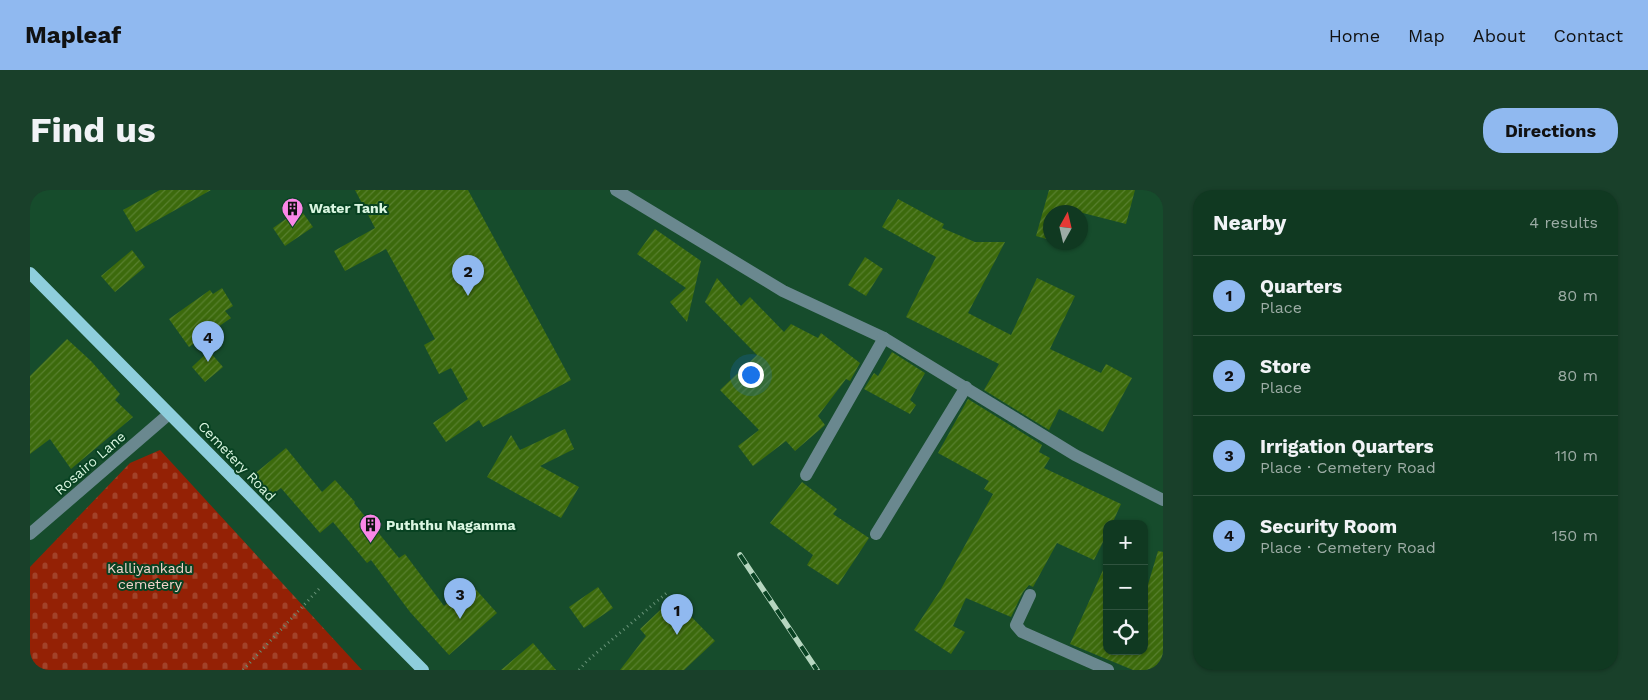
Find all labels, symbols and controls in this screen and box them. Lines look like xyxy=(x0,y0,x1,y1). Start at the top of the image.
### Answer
text: Mapleaf xyxy=(25,21,121,49)
text: Home xyxy=(1329,25,1380,46)
text: Map xyxy=(1408,25,1445,46)
text: About xyxy=(1473,25,1525,46)
text: Contact xyxy=(1553,25,1623,46)
button: Directions xyxy=(1483,108,1618,153)
text: Find us xyxy=(30,109,156,151)
building icon: Water Tank xyxy=(281,196,305,227)
place label: Water Tank xyxy=(309,200,388,216)
north arrow xyxy=(1043,205,1088,250)
text: Nearby xyxy=(1213,210,1286,235)
text: 4 results xyxy=(1529,213,1598,232)
pin: 2 xyxy=(452,255,484,296)
text: Quarters xyxy=(1260,275,1342,298)
text: 1 xyxy=(1226,286,1232,305)
text: 80 m xyxy=(1557,286,1598,305)
text: Place xyxy=(1260,298,1302,317)
pin: 4 xyxy=(192,321,224,362)
text: Store xyxy=(1260,355,1311,378)
your location xyxy=(738,362,764,388)
text: 2 xyxy=(1224,366,1234,385)
text: 80 m xyxy=(1557,366,1598,385)
text: Place xyxy=(1260,378,1302,397)
street label: Cemetery Road xyxy=(195,418,279,504)
street label: Rosairo Lane xyxy=(51,428,129,498)
text: Irrigation Quarters xyxy=(1260,435,1434,458)
text: 3 xyxy=(1224,446,1234,465)
text: 110 m xyxy=(1555,446,1598,465)
text: Place · Cemetery Road xyxy=(1260,458,1436,477)
building icon: Puththu Nagamma xyxy=(358,513,382,544)
text: Security Room xyxy=(1260,515,1397,538)
place label: Puththu Nagamma xyxy=(386,517,516,533)
map controls xyxy=(1103,520,1148,655)
button: + xyxy=(1103,520,1148,565)
text: 4 xyxy=(1224,526,1234,545)
text: 150 m xyxy=(1552,526,1598,545)
text: Place · Cemetery Road xyxy=(1260,538,1436,557)
park label: Kalliyankadu cemetery xyxy=(107,560,193,592)
button: − xyxy=(1103,565,1148,610)
pin: 3 xyxy=(444,578,476,619)
pin: 1 xyxy=(661,594,693,635)
button: locate xyxy=(1103,610,1148,655)

